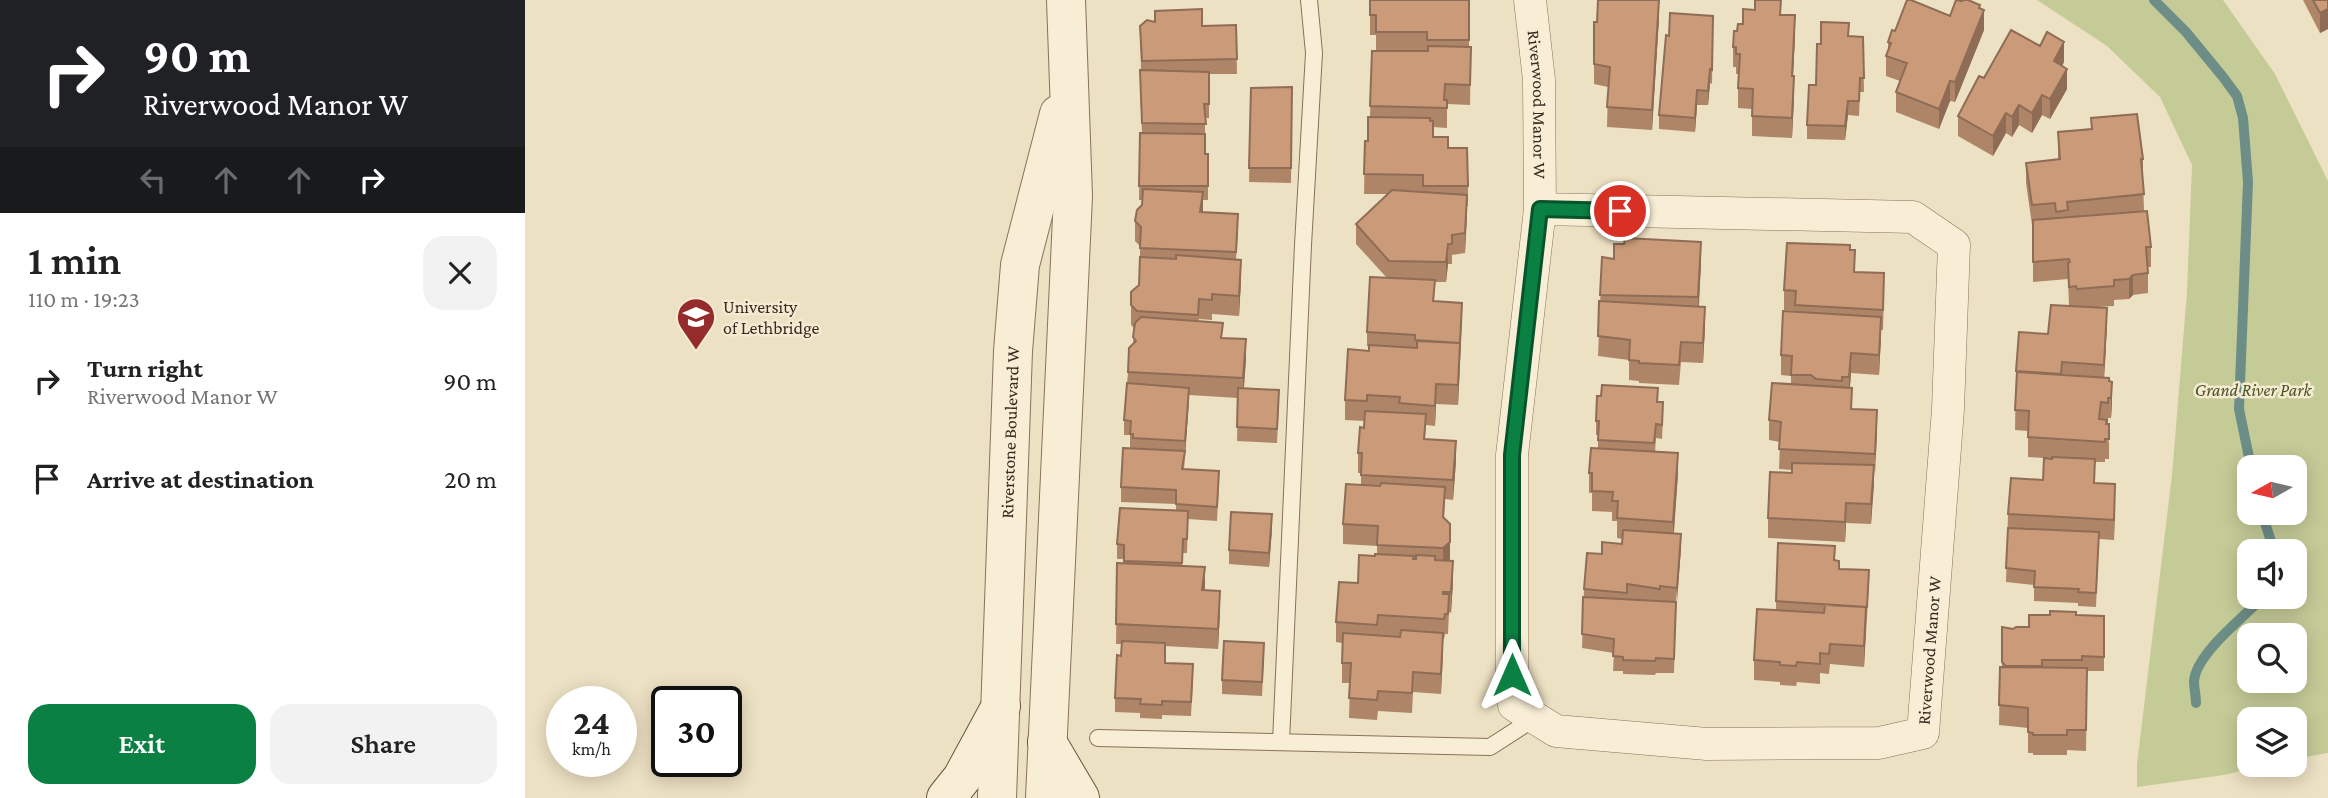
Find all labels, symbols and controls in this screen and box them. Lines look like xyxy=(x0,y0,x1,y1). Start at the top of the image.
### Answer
icon: right xyxy=(28,28,119,119)
text: 90 m xyxy=(143,28,250,83)
street label: Riverwood Manor W xyxy=(1523,29,1550,180)
text: Riverwood Manor W xyxy=(143,86,408,122)
icon: left xyxy=(134,161,172,199)
icon: ahead xyxy=(207,161,245,199)
icon: ahead xyxy=(280,161,318,199)
icon: right xyxy=(353,161,391,199)
pin xyxy=(1590,181,1650,241)
icon: arrive xyxy=(1601,192,1639,230)
text: 1 min xyxy=(28,236,121,283)
button: close xyxy=(423,236,497,310)
text: 110 m · 19:23 xyxy=(28,286,140,312)
school or university icon: University of Lethbridge xyxy=(675,296,717,351)
place label: University of Lethbridge xyxy=(723,297,820,338)
street label: Riverstone Boulevard W xyxy=(997,345,1023,519)
text: Turn right xyxy=(87,354,203,383)
icon: right xyxy=(28,362,66,400)
text: 90 m xyxy=(443,367,497,396)
park label: Grand River Park xyxy=(2195,380,2312,400)
text: Riverwood Manor W xyxy=(87,383,278,409)
north arrow xyxy=(2237,455,2307,525)
map controls xyxy=(2237,455,2307,777)
icon: arrive xyxy=(28,460,66,498)
text: Arrive at destination xyxy=(87,465,314,494)
text: 20 m xyxy=(444,465,497,494)
button: sound xyxy=(2237,539,2307,609)
street label: Riverwood Manor W xyxy=(1914,575,1945,726)
button: search xyxy=(2237,623,2307,693)
position arrow xyxy=(1475,638,1549,712)
speed limit sign: 30 xyxy=(651,686,742,777)
text: 24 xyxy=(573,703,610,742)
button: Exit xyxy=(28,704,256,784)
button: Share xyxy=(270,704,497,784)
button: layers xyxy=(2237,707,2307,777)
text: km/h xyxy=(572,739,611,759)

